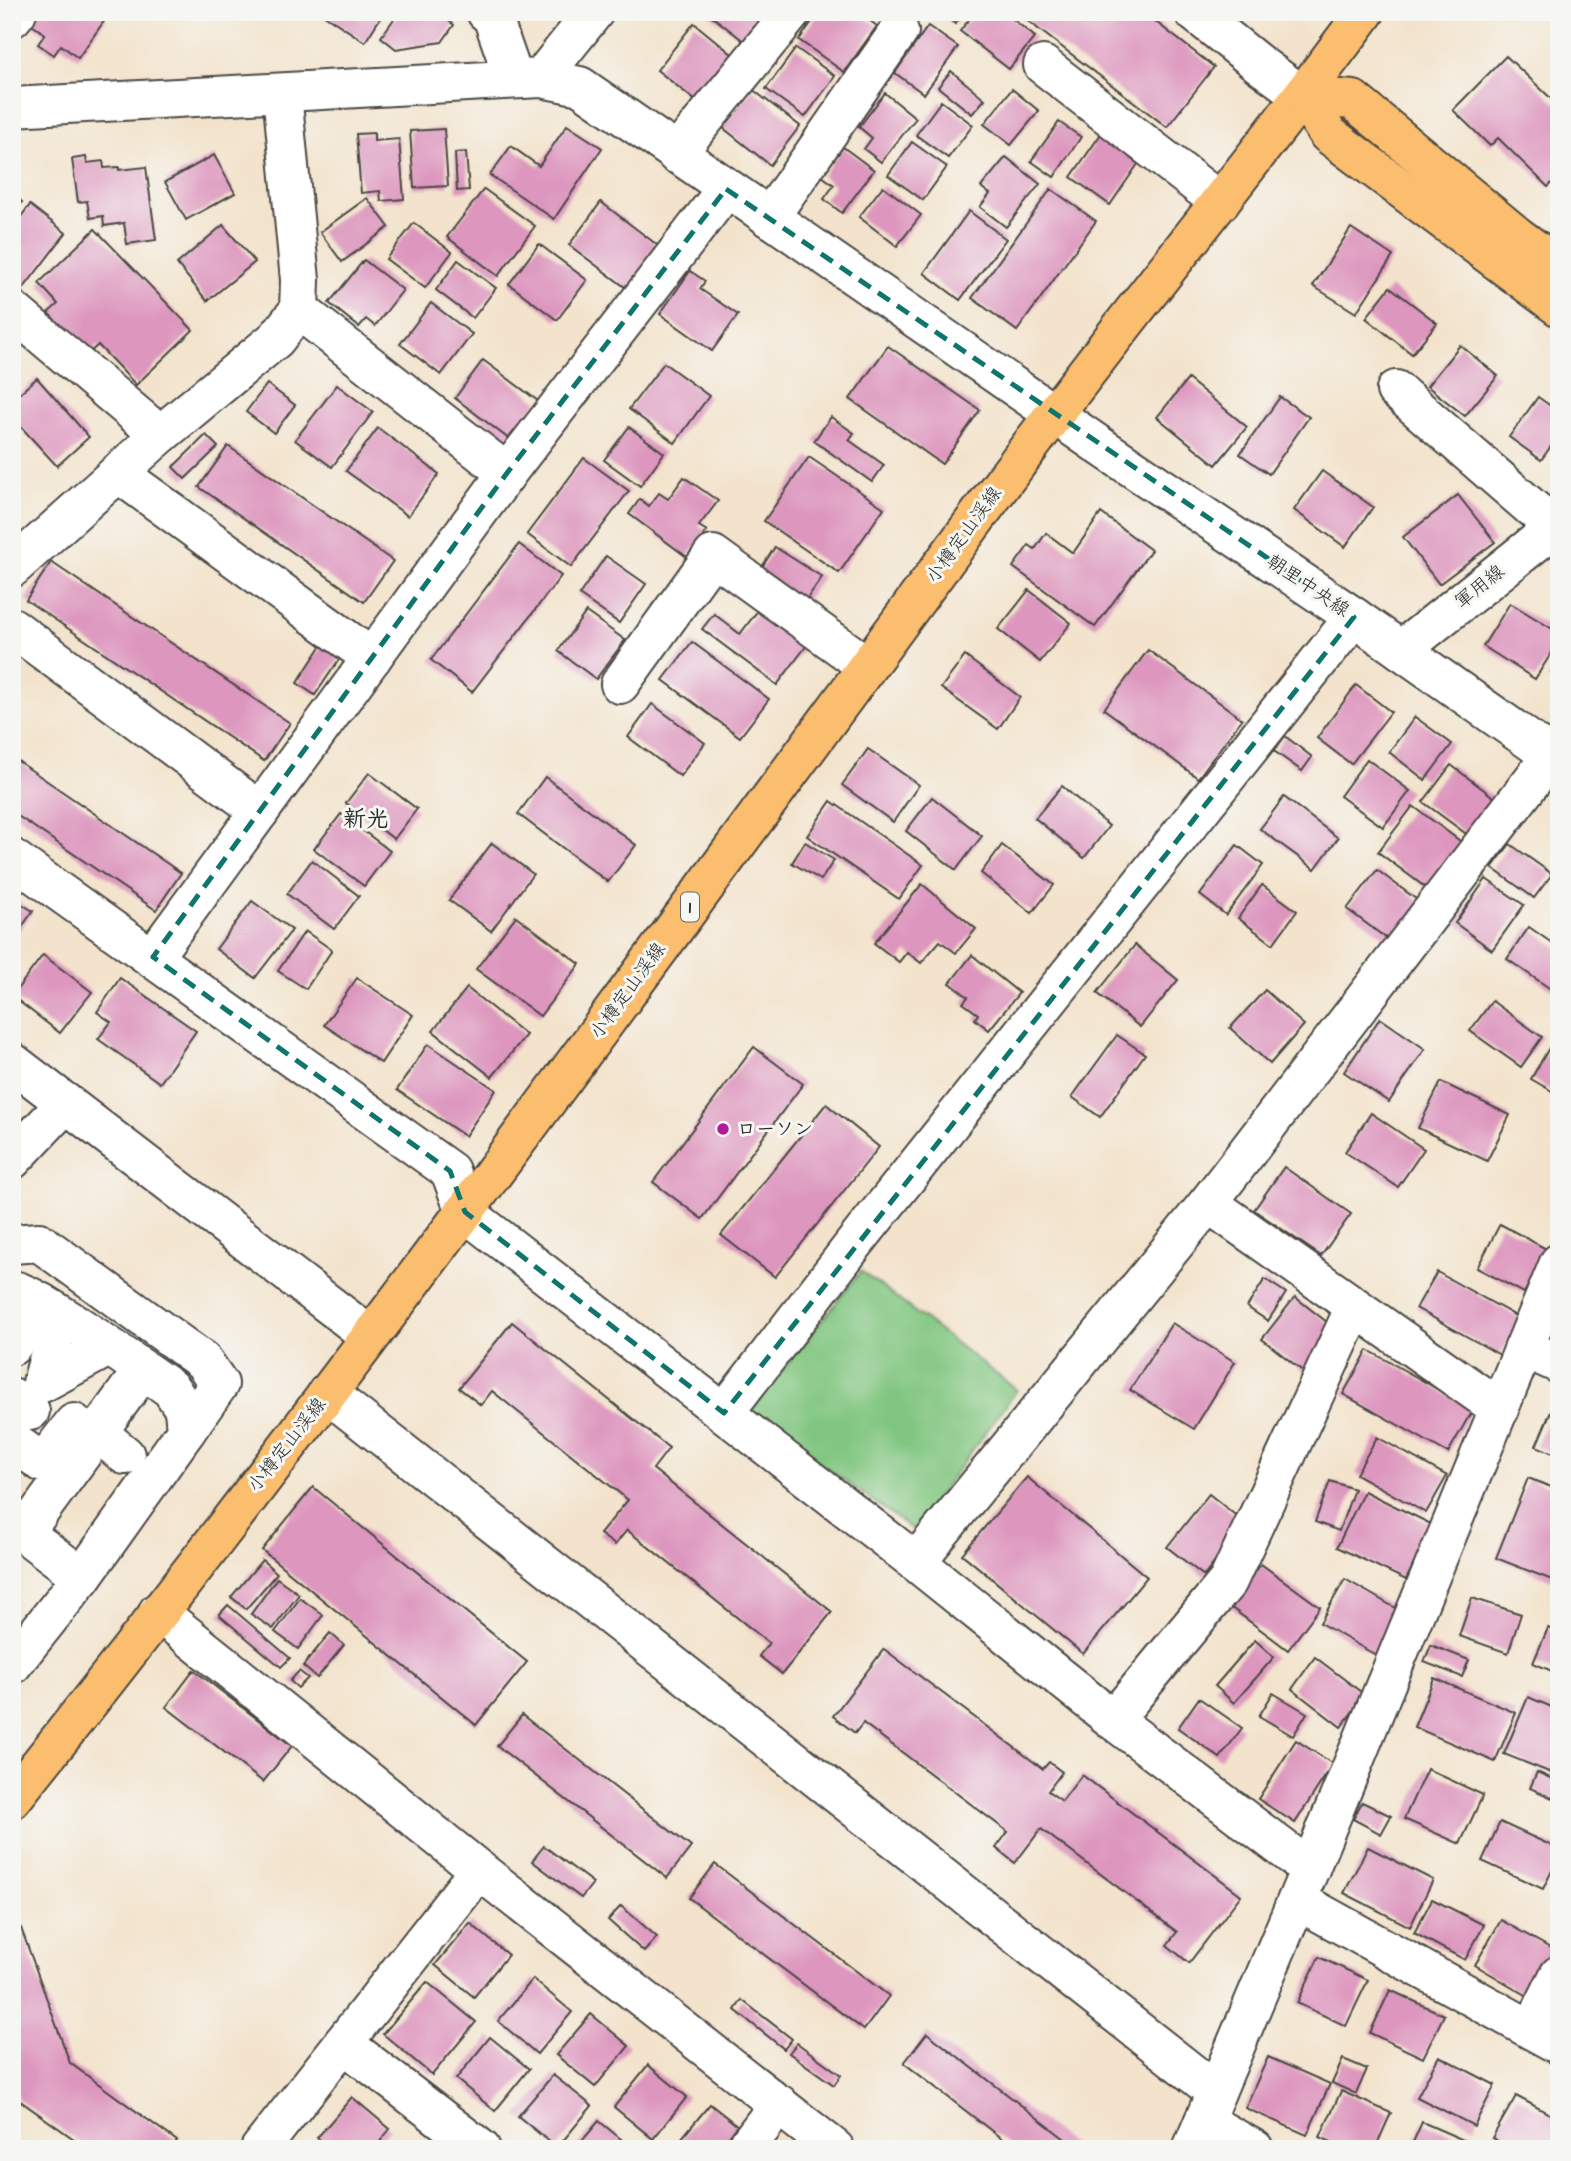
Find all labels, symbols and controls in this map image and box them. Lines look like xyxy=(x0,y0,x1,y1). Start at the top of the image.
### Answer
street label: 小樽定山渓線 xyxy=(920,481,1008,589)
street label: 朝里中央線 xyxy=(1261,548,1355,624)
street label: 軍用線 xyxy=(1449,559,1511,615)
district label: 新光 xyxy=(343,803,389,835)
road number: 1 xyxy=(681,893,699,922)
street label: 小樽定山渓線 xyxy=(584,937,672,1045)
place label: ローソン xyxy=(737,1116,813,1143)
marker: ローソン xyxy=(715,1121,731,1137)
street label: 小樽定山渓線 xyxy=(241,1392,333,1498)

